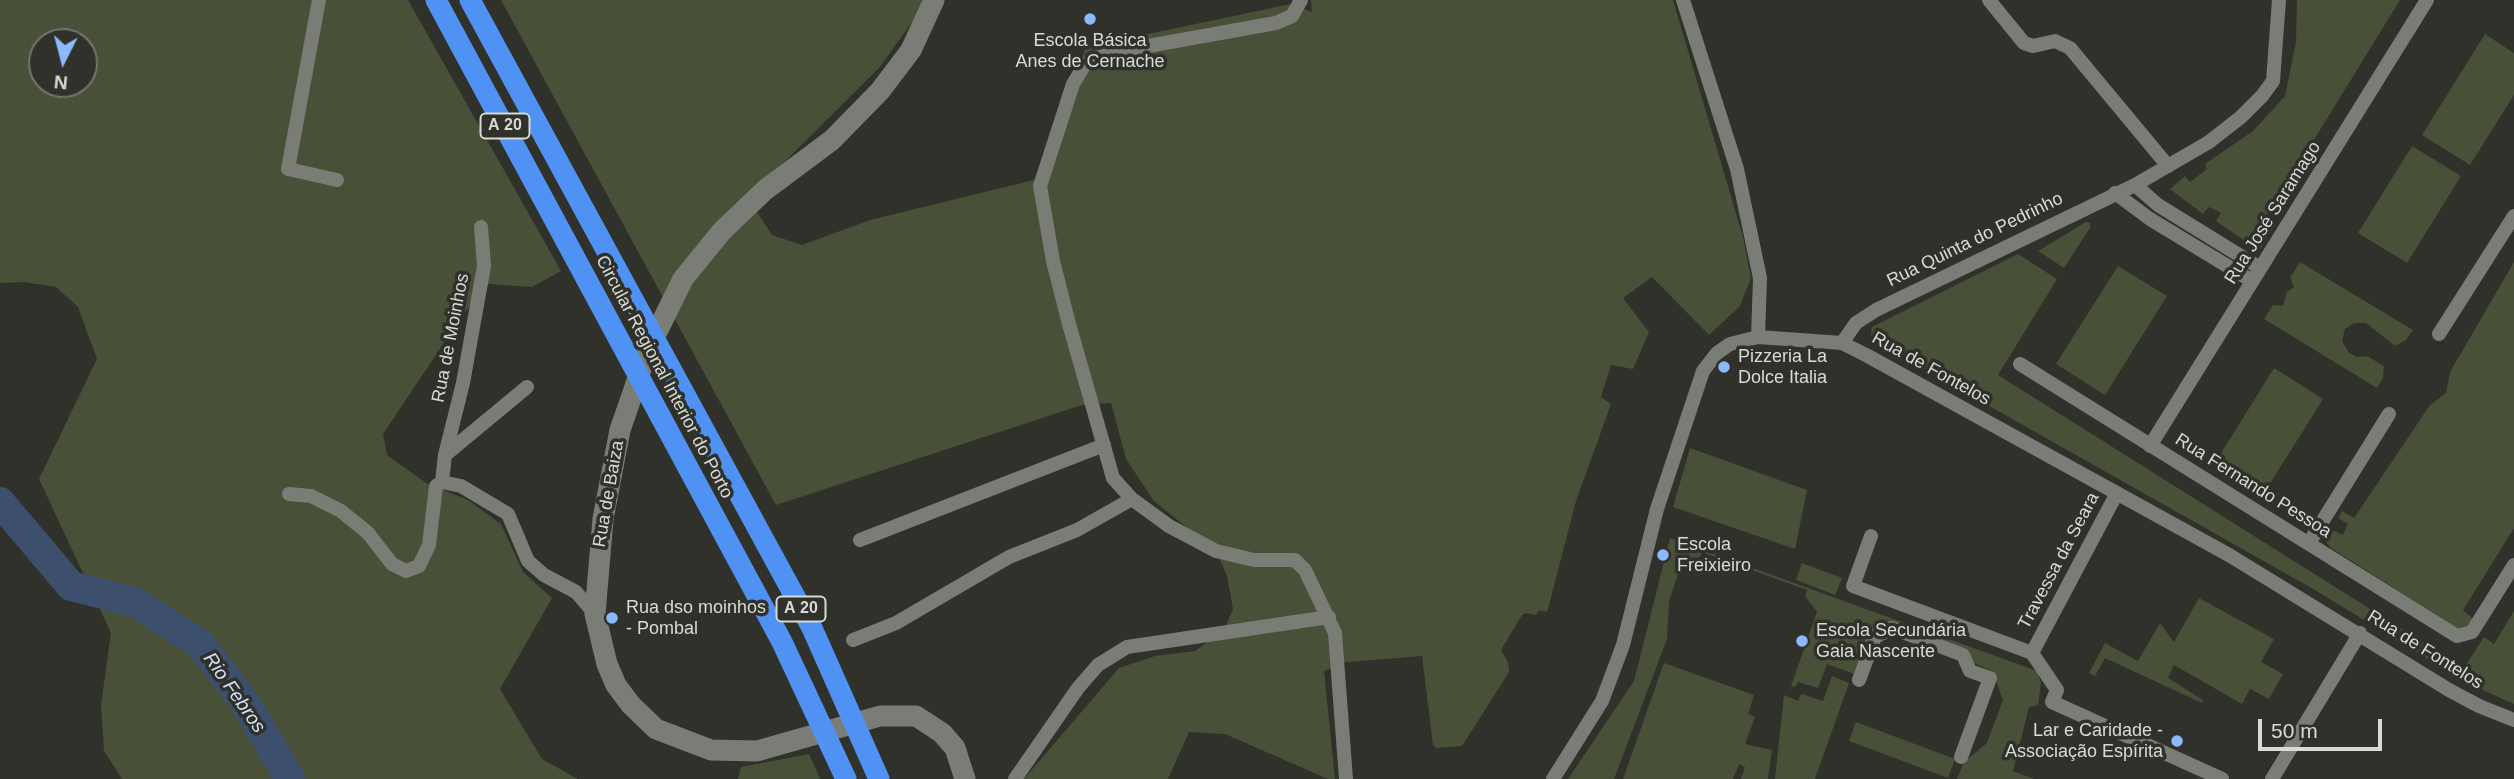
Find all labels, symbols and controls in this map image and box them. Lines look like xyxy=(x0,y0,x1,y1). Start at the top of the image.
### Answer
marker: Escola Básica Anes de Cernache xyxy=(1082,11,1098,27)
north arrow xyxy=(28,28,98,98)
place label: Escola Básica Anes de Cernache xyxy=(1015,30,1165,72)
text: N xyxy=(53,71,69,94)
road number: A 20 xyxy=(480,114,530,138)
street label: Rua José Saramago xyxy=(2220,138,2326,288)
street label: Rua Quinta do Pedrinho xyxy=(1883,188,2067,292)
street label: Circular Regional Interior do Porto xyxy=(591,252,737,502)
street label: Rua de Moinhos xyxy=(428,272,474,404)
street label: Rua de Fontelos xyxy=(1868,328,1994,410)
place label: Pizzeria La Dolce Italia xyxy=(1738,346,1827,388)
marker: Pizzeria La Dolce Italia xyxy=(1716,359,1732,375)
street label: Rua Fernando Pessoa xyxy=(2171,429,2335,543)
street label: Rua de Baiza xyxy=(589,439,629,549)
street label: Travessa da Seara xyxy=(2014,489,2104,633)
place label: Escola Freixieiro xyxy=(1677,534,1751,576)
marker: Escola Freixieiro xyxy=(1655,547,1671,563)
road number: A 20 xyxy=(776,596,826,622)
place label: Rua dso moinhos - Pombal xyxy=(626,597,766,640)
street label: Rua de Fontelos xyxy=(2363,606,2487,694)
marker: Rua dso moinhos - Pombal xyxy=(604,610,620,626)
place label: Escola Secundária Gaia Nascente xyxy=(1816,620,1966,662)
marker: Escola Secundária Gaia Nascente xyxy=(1794,633,1810,649)
water label: Rio Febros xyxy=(198,648,270,738)
scale bar xyxy=(2262,706,2386,750)
text: 50 m xyxy=(2271,719,2318,742)
place label: Lar e Caridade - Associação Espírita xyxy=(2005,720,2163,762)
marker: Lar e Caridade - Associação Espírita xyxy=(2169,733,2185,749)

